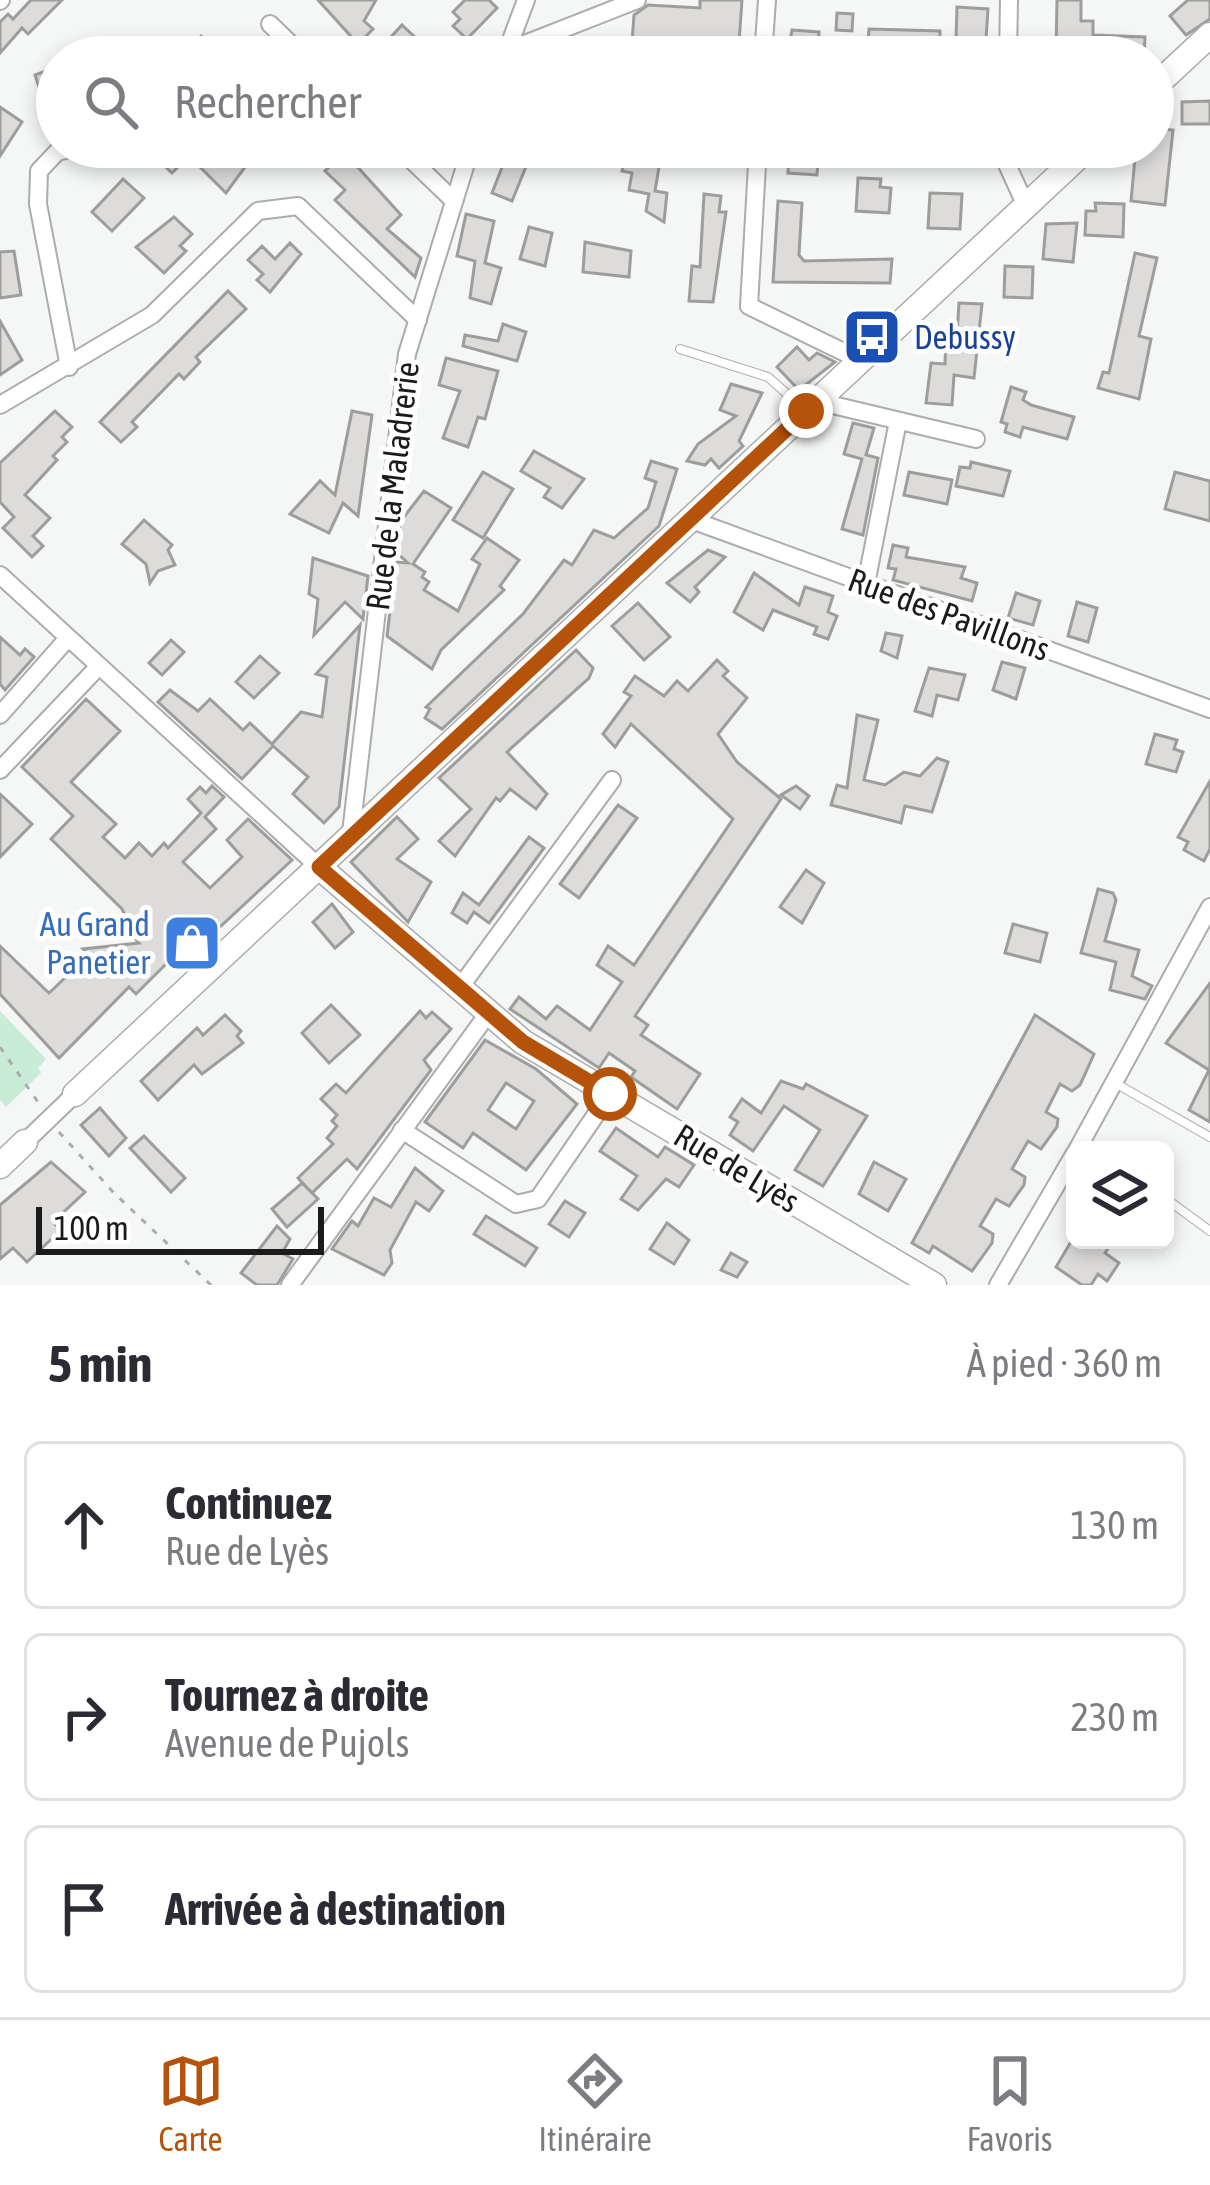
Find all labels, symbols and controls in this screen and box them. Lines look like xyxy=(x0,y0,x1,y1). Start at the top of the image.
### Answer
search box xyxy=(36,36,1174,168)
icon: search xyxy=(78,69,144,135)
text: Rechercher xyxy=(174,76,361,128)
bus stop icon: Debussy xyxy=(841,306,903,368)
place label: Debussy xyxy=(914,318,1016,356)
street label: Rue de la Maladrerie xyxy=(358,360,426,612)
route end xyxy=(779,384,833,438)
street label: Rue des Pavillons xyxy=(843,560,1055,668)
place label: Au Grand Panetier xyxy=(40,905,151,981)
shop icon: Au Grand Panetier xyxy=(161,912,223,974)
route start xyxy=(583,1067,637,1121)
street label: Rue de Lyès xyxy=(668,1116,806,1220)
map controls xyxy=(1066,1141,1174,1249)
button: layers xyxy=(1066,1141,1174,1249)
scale bar xyxy=(36,1201,324,1254)
text: 100 m xyxy=(54,1209,129,1247)
text: 5 min xyxy=(48,1334,152,1393)
text: À pied · 360 m xyxy=(967,1341,1162,1385)
text: Continuez xyxy=(165,1477,332,1529)
icon: ahead xyxy=(51,1492,117,1558)
text: 130 m xyxy=(1071,1503,1159,1547)
text: Rue de Lyès xyxy=(165,1529,329,1573)
text: Tournez à droite xyxy=(165,1669,429,1721)
icon: right xyxy=(51,1684,117,1750)
text: 230 m xyxy=(1071,1695,1159,1739)
text: Avenue de Pujols xyxy=(165,1721,409,1765)
icon: arrive xyxy=(51,1876,117,1942)
text: Arrivée à destination xyxy=(165,1883,506,1935)
tab: Carte xyxy=(158,2048,224,2158)
tab: Itinéraire xyxy=(539,2048,652,2158)
tab: Favoris xyxy=(967,2048,1052,2158)

